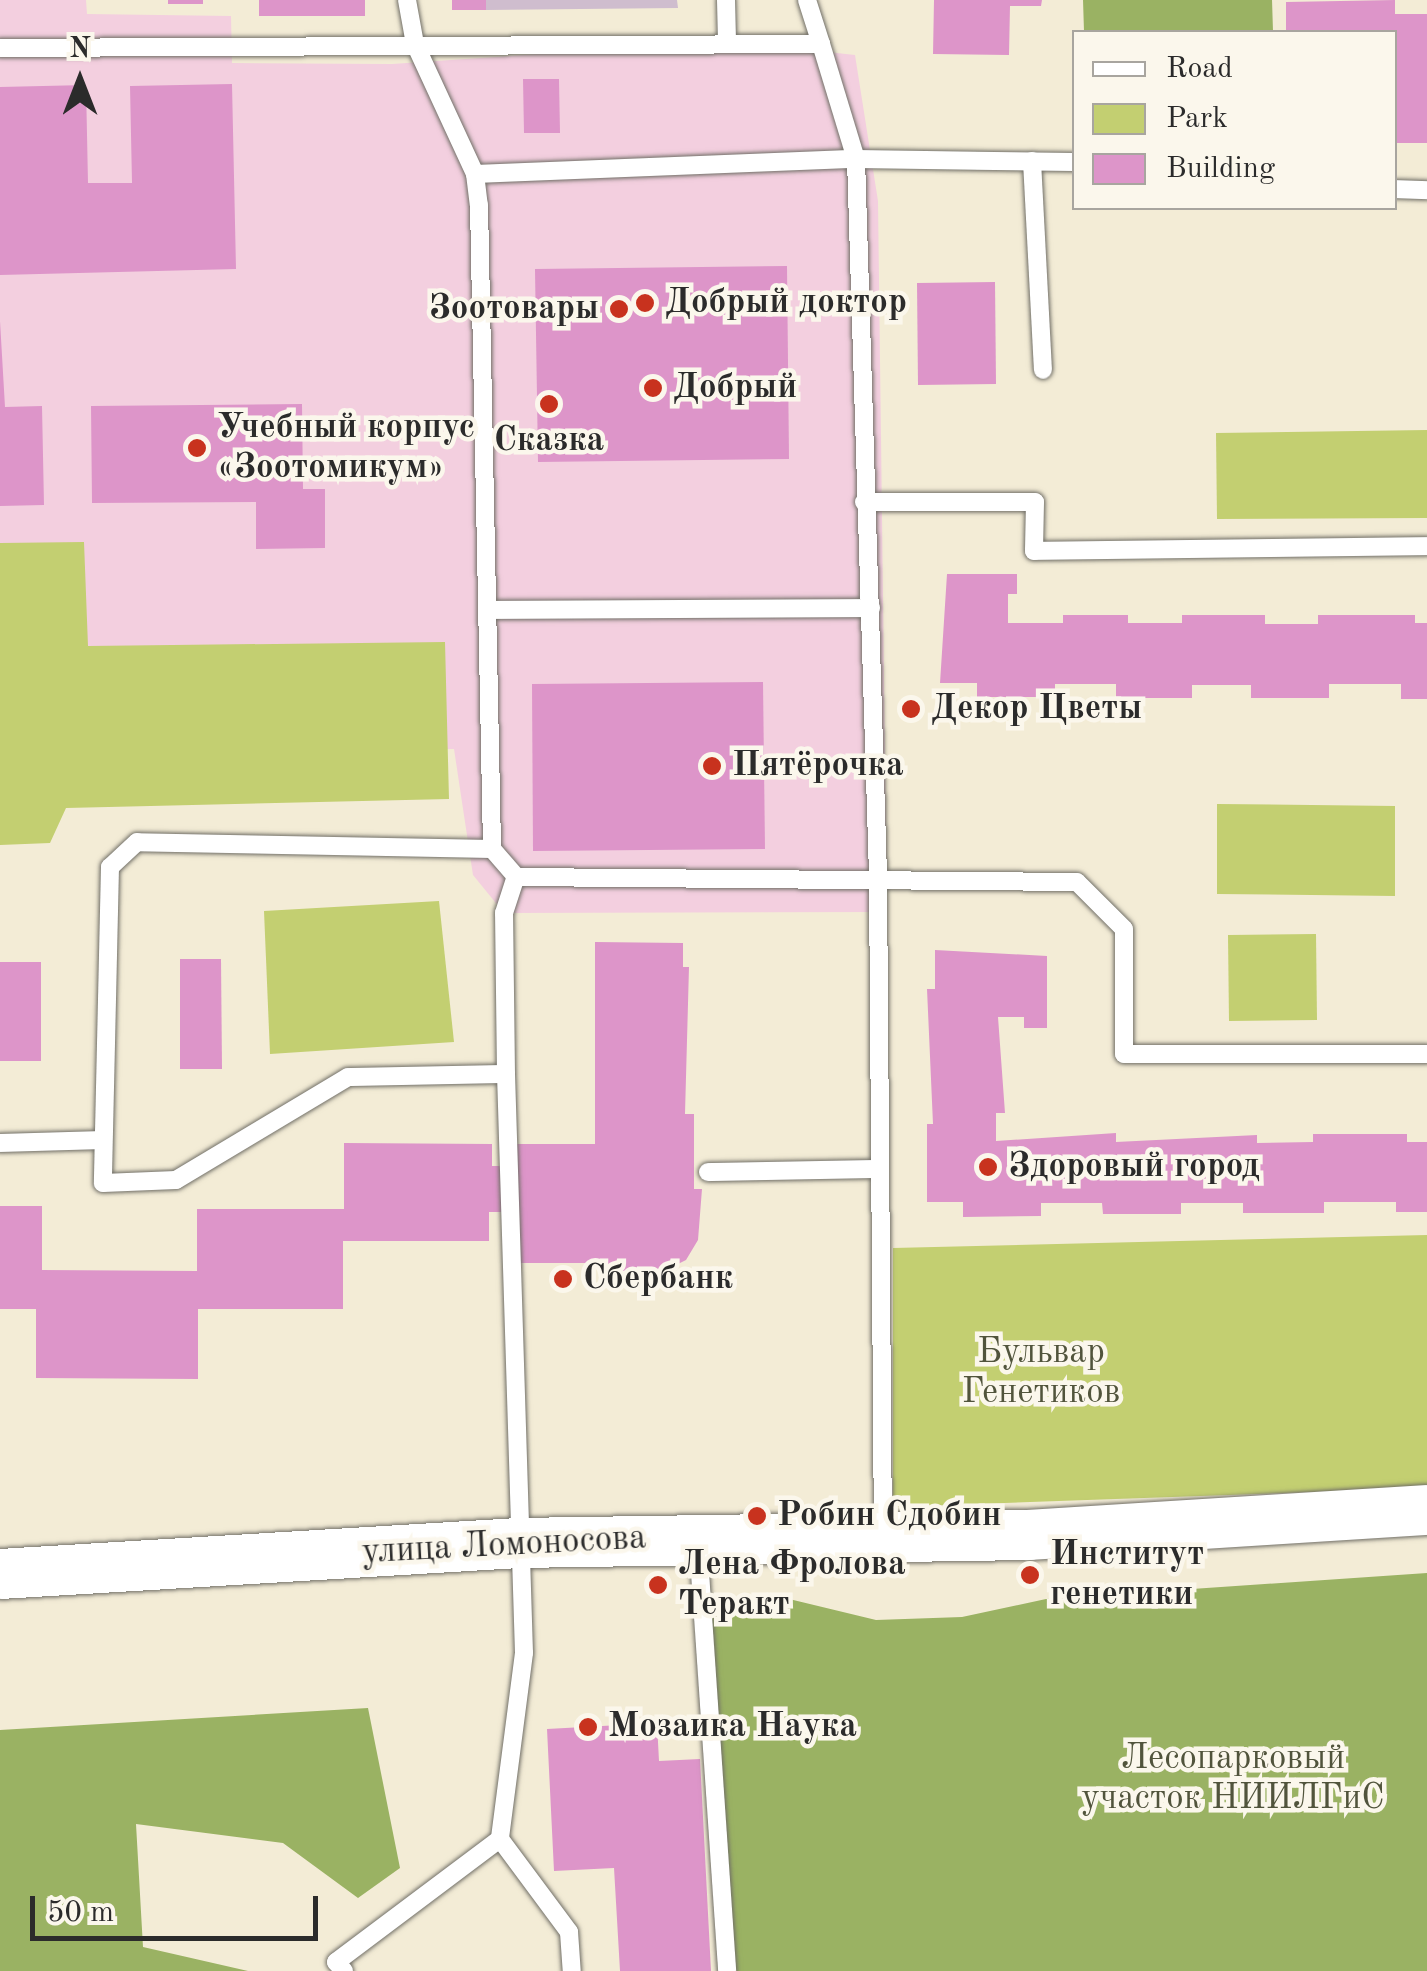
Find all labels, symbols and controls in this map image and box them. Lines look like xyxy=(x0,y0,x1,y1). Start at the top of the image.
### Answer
north arrow xyxy=(30,30,130,130)
legend xyxy=(1072,30,1397,210)
text: N xyxy=(69,36,91,64)
text: Road xyxy=(1166,54,1233,84)
text: Park xyxy=(1166,104,1228,134)
text: Building xyxy=(1166,154,1275,184)
place label: Добрый доктор xyxy=(665,282,907,324)
place label: Зоотовары xyxy=(429,288,599,330)
marker: Добрый доктор xyxy=(634,292,656,314)
marker: Зоотовары xyxy=(608,298,630,320)
place label: Добрый xyxy=(673,367,797,409)
marker: Добрый xyxy=(642,377,664,399)
marker: Сказка xyxy=(538,393,560,415)
place label: Учебный корпус «Зоотомикум» xyxy=(217,407,475,489)
place label: Сказка xyxy=(494,420,604,462)
marker: Учебный корпус «Зоотомикум» xyxy=(186,437,208,459)
place label: Декор Цветы xyxy=(931,688,1142,730)
marker: Декор Цветы xyxy=(900,698,922,720)
place label: Пятёрочка xyxy=(732,745,904,787)
marker: Пятёрочка xyxy=(701,755,723,777)
place label: Здоровый город xyxy=(1008,1146,1260,1188)
marker: Здоровый город xyxy=(977,1156,999,1178)
place label: Сбербанк xyxy=(583,1258,733,1300)
marker: Сбербанк xyxy=(552,1268,574,1290)
park label: Бульвар Генетиков xyxy=(962,1332,1120,1414)
place label: Робин Сдобин xyxy=(777,1495,1002,1537)
marker: Робин Сдобин xyxy=(746,1505,768,1527)
street label: улица Ломоносова xyxy=(361,1518,647,1574)
place label: Институт генетики xyxy=(1050,1534,1204,1616)
place label: Лена Фролова Теракт xyxy=(678,1544,906,1626)
marker: Институт генетики xyxy=(1019,1564,1041,1586)
marker: Лена Фролова Теракт xyxy=(647,1574,669,1596)
place label: Мозаика Наука xyxy=(608,1706,857,1748)
marker: Мозаика Наука xyxy=(577,1716,599,1738)
park label: Лесопарковый участок НИИЛГиС xyxy=(1081,1738,1385,1820)
scale bar xyxy=(35,1876,322,1938)
text: 50 m xyxy=(47,1898,114,1928)

